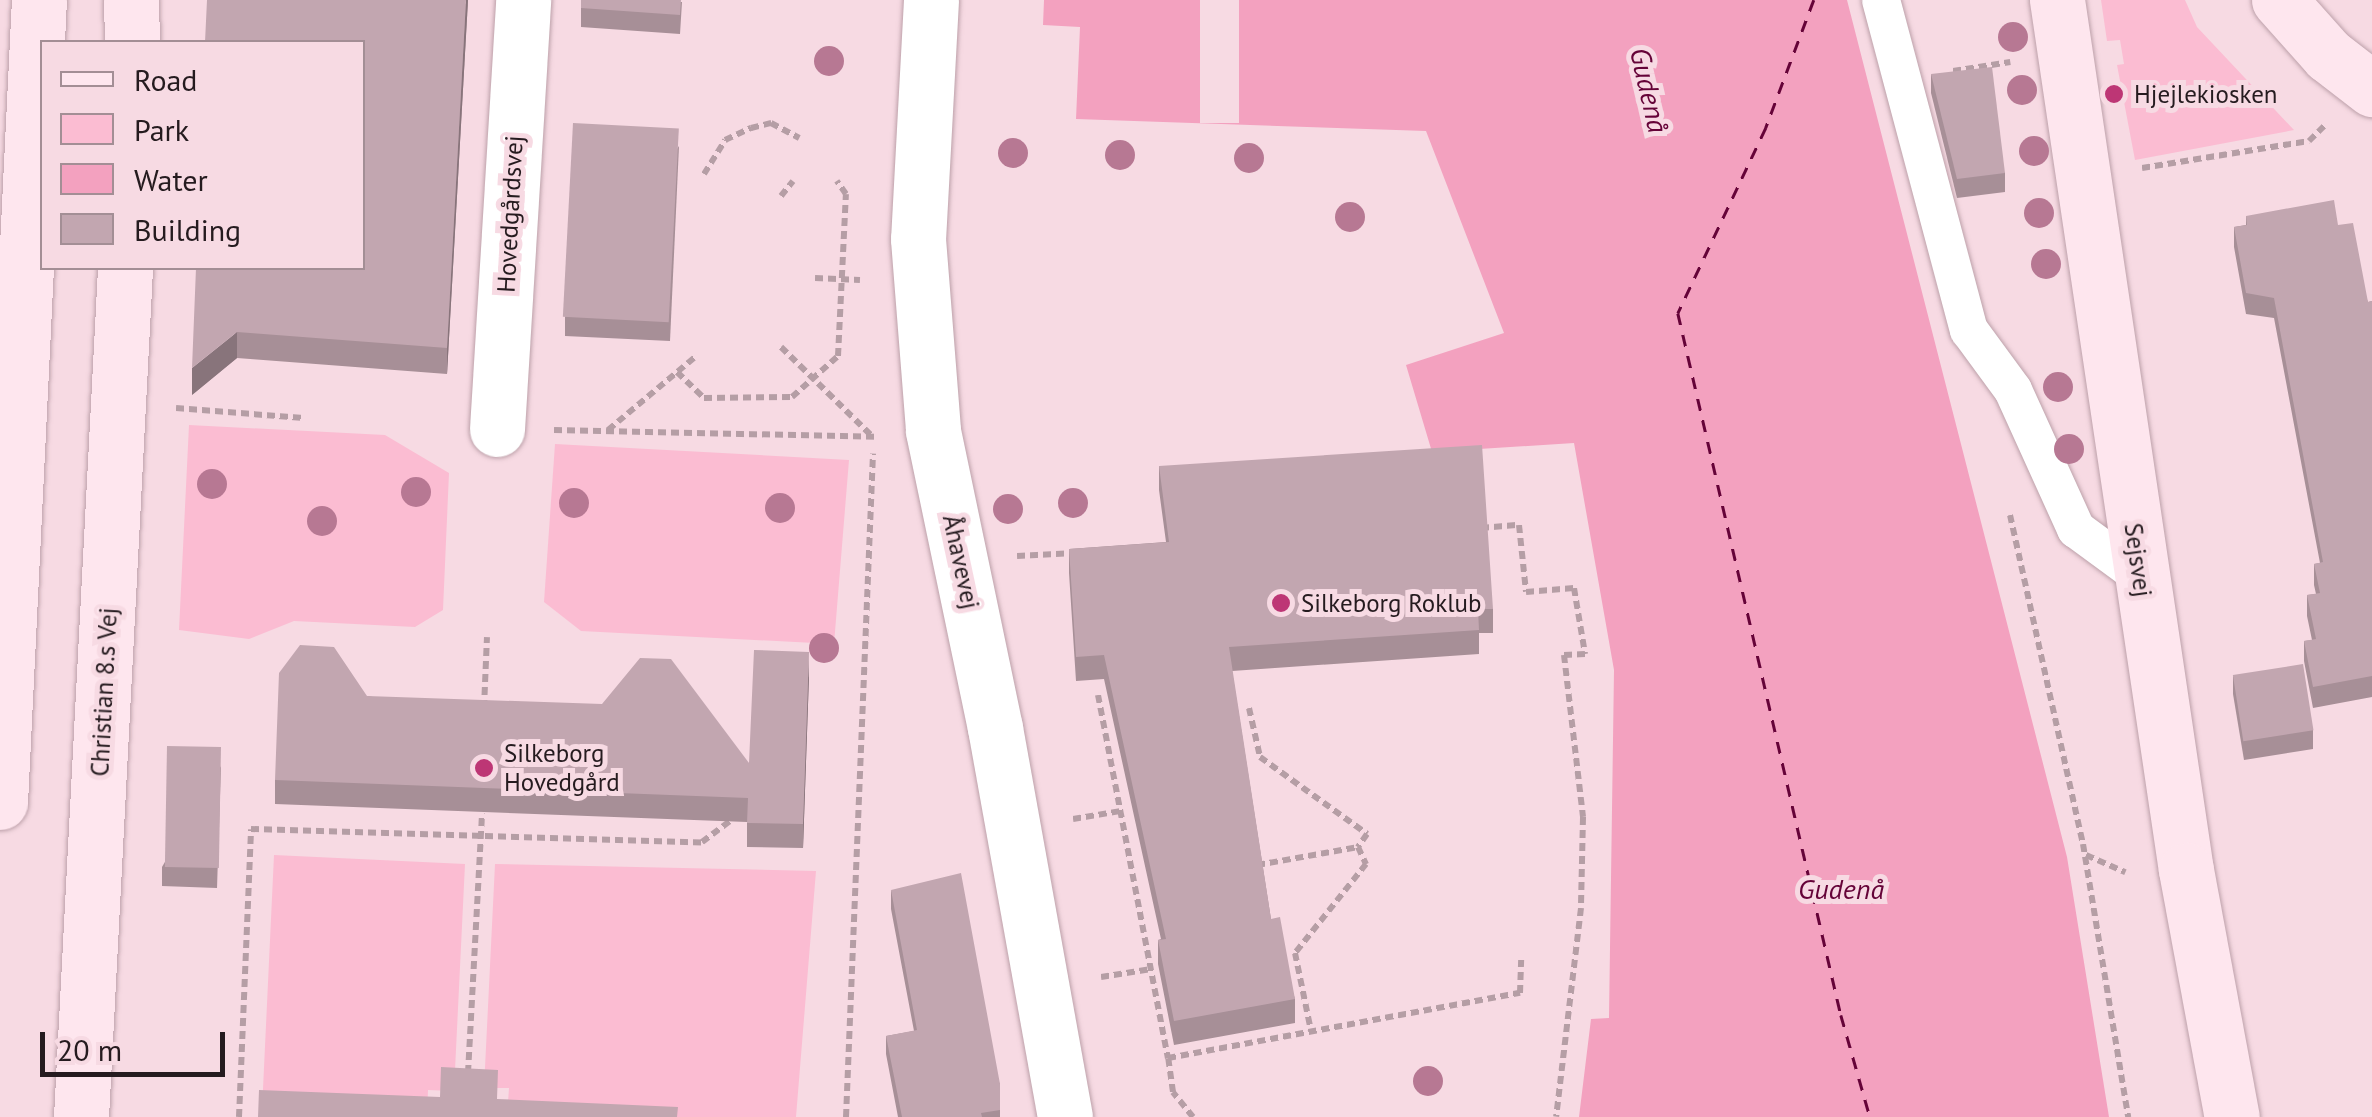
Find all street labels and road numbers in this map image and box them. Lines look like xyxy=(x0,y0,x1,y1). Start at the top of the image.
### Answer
street label: Hovedgårdsvej xyxy=(491,135,529,293)
street label: Åhavevej xyxy=(936,512,986,612)
street label: Sejsvej xyxy=(2118,521,2158,599)
street label: Christian 8.s Vej xyxy=(85,606,123,778)

